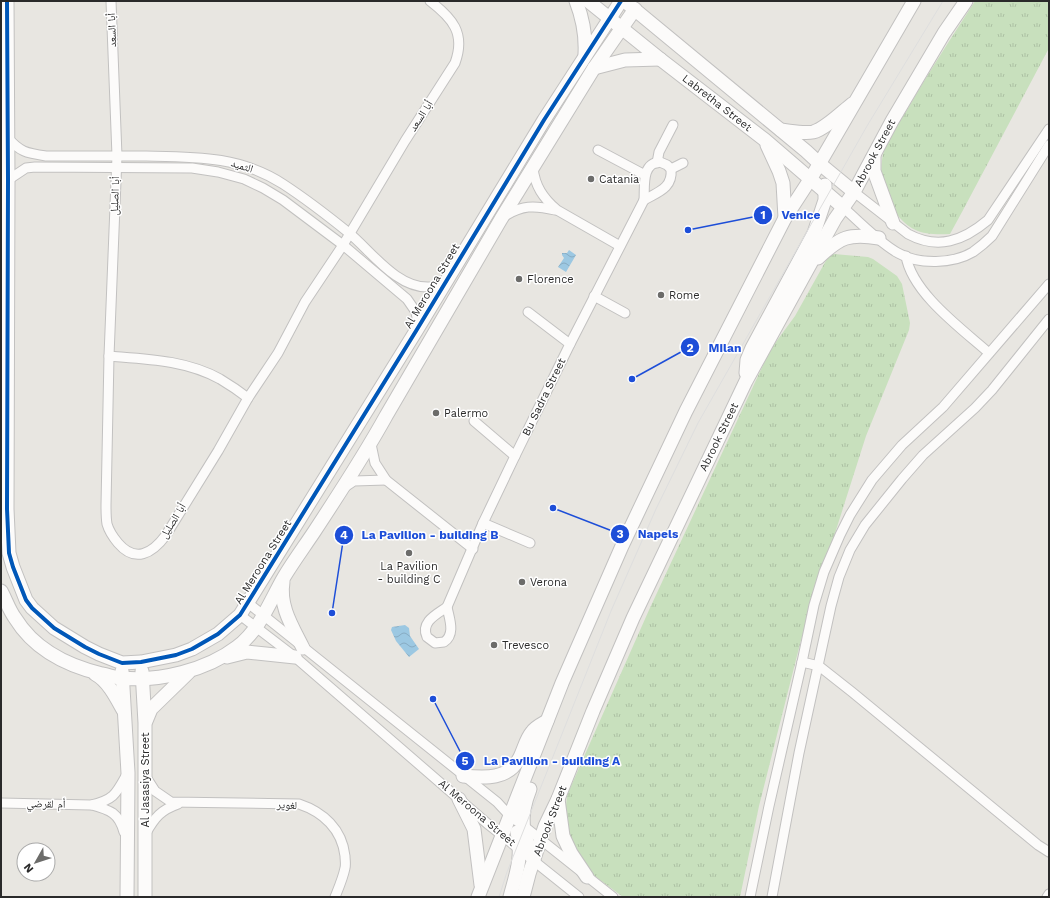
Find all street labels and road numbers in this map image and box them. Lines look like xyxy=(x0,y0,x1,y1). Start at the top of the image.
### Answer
street label: أبا السعد xyxy=(104,13,119,47)
street label: Labretha Street xyxy=(680,72,755,134)
street label: أبا السعد xyxy=(406,98,436,134)
street label: Abrook Street xyxy=(852,117,898,189)
street label: الثميد xyxy=(229,156,255,176)
street label: أبا الصليل xyxy=(107,176,122,216)
street label: Al Meroona Street xyxy=(401,241,463,331)
street label: Bu Sadra Street xyxy=(520,356,569,438)
street label: Abrook Street xyxy=(697,400,741,473)
street label: أبا الصليل xyxy=(156,501,189,541)
street label: Al Meroona Street xyxy=(232,517,294,606)
street label: Al Jasasiya Street xyxy=(139,732,152,828)
street label: Al Meroona Street xyxy=(436,777,519,849)
street label: Abrook Street xyxy=(531,784,570,858)
street label: أم لقرضي xyxy=(26,796,66,813)
street label: لغوير xyxy=(276,798,297,812)

